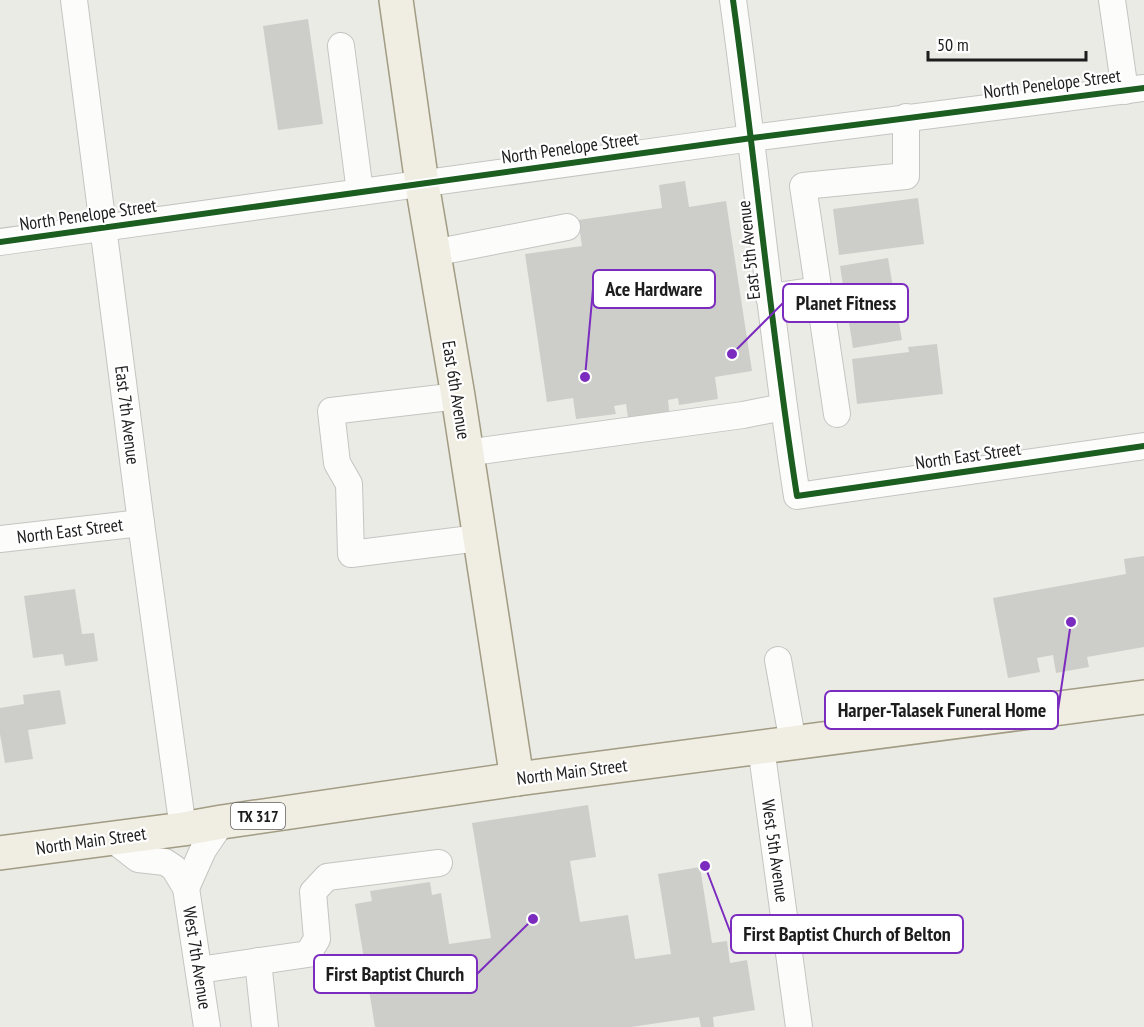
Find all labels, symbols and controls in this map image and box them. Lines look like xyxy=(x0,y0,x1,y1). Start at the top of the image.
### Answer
scale bar xyxy=(928,24,1086,62)
text: 50 m xyxy=(937,33,969,56)
street label: North Penelope Street xyxy=(982,64,1122,103)
street label: North Penelope Street xyxy=(500,126,640,169)
street label: North Penelope Street xyxy=(18,193,158,236)
street label: East 5th Avenue xyxy=(732,199,765,301)
callout: Ace Hardware xyxy=(593,270,715,308)
text: Ace Hardware xyxy=(604,276,703,302)
callout: Planet Fitness xyxy=(783,284,908,322)
text: Planet Fitness xyxy=(796,290,896,316)
street label: East 6th Avenue xyxy=(437,339,476,441)
street label: East 7th Avenue xyxy=(110,364,145,466)
street label: North East Street xyxy=(914,437,1022,474)
street label: North East Street xyxy=(16,513,124,548)
callout: Harper-Talasek Funeral Home xyxy=(825,691,1058,729)
text: Harper-Talasek Funeral Home xyxy=(838,697,1046,723)
street label: North Main Street xyxy=(515,753,629,790)
street label: West 5th Avenue xyxy=(757,798,794,904)
road number: TX 317 xyxy=(231,803,285,829)
street label: North Main Street xyxy=(34,821,148,860)
street label: West 7th Avenue xyxy=(178,905,217,1011)
callout: First Baptist Church of Belton xyxy=(731,915,963,953)
text: First Baptist Church of Belton xyxy=(743,921,951,947)
callout: First Baptist Church xyxy=(314,955,477,993)
text: First Baptist Church xyxy=(326,961,464,987)

